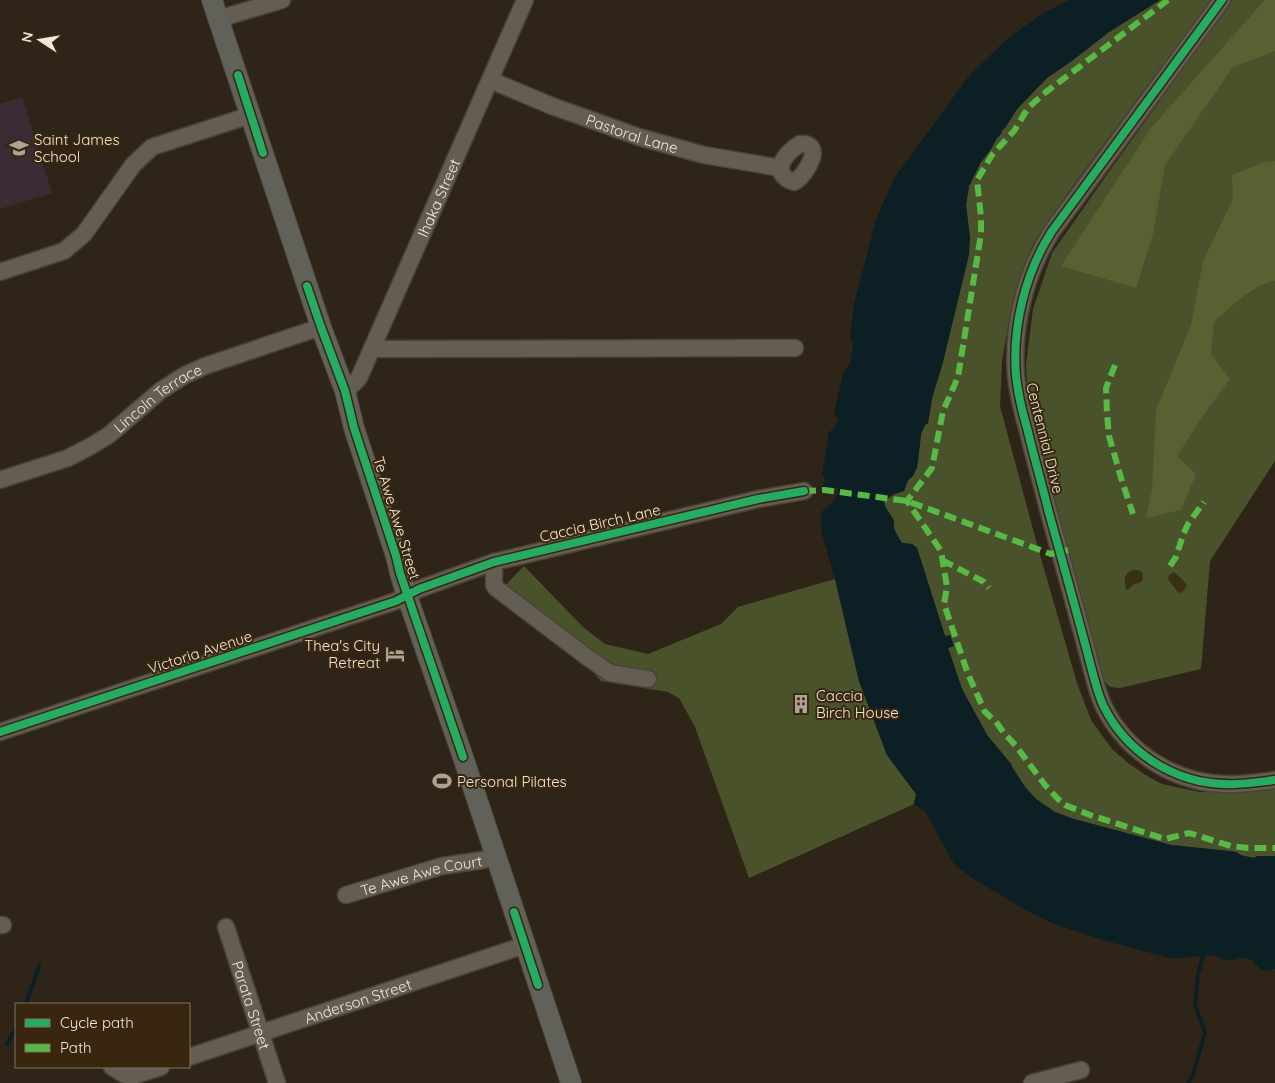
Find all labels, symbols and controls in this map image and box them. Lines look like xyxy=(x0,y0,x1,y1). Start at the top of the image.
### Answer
north arrow xyxy=(15,15,65,65)
text: N xyxy=(17,30,37,44)
street label: Pastoral Lane xyxy=(584,109,680,157)
place label: Saint James School xyxy=(34,130,119,166)
school or university icon: Saint James School xyxy=(8,137,30,159)
street label: Ihaka Street xyxy=(413,156,464,240)
street label: Lincoln Terrace xyxy=(109,359,205,436)
street label: Centennial Drive xyxy=(1022,381,1068,495)
street label: Te Awe Awe Street xyxy=(369,454,425,582)
street label: Caccia Birch Lane xyxy=(538,500,662,546)
street label: Victoria Avenue xyxy=(145,626,255,678)
place label: Thea's City Retreat xyxy=(304,636,380,672)
hotel icon: Thea's City Retreat xyxy=(384,643,406,665)
place label: Caccia Birch House xyxy=(816,686,899,722)
building icon: Caccia Birch House xyxy=(790,693,812,715)
sports icon: Personal Pilates xyxy=(431,770,453,792)
place label: Personal Pilates xyxy=(457,772,567,791)
street label: Te Awe Awe Court xyxy=(358,851,483,900)
street label: Parata Street xyxy=(228,958,275,1052)
street label: Anderson Street xyxy=(302,974,414,1027)
legend xyxy=(15,1003,190,1068)
text: Cycle path xyxy=(60,1013,134,1032)
text: Path xyxy=(60,1038,92,1057)

